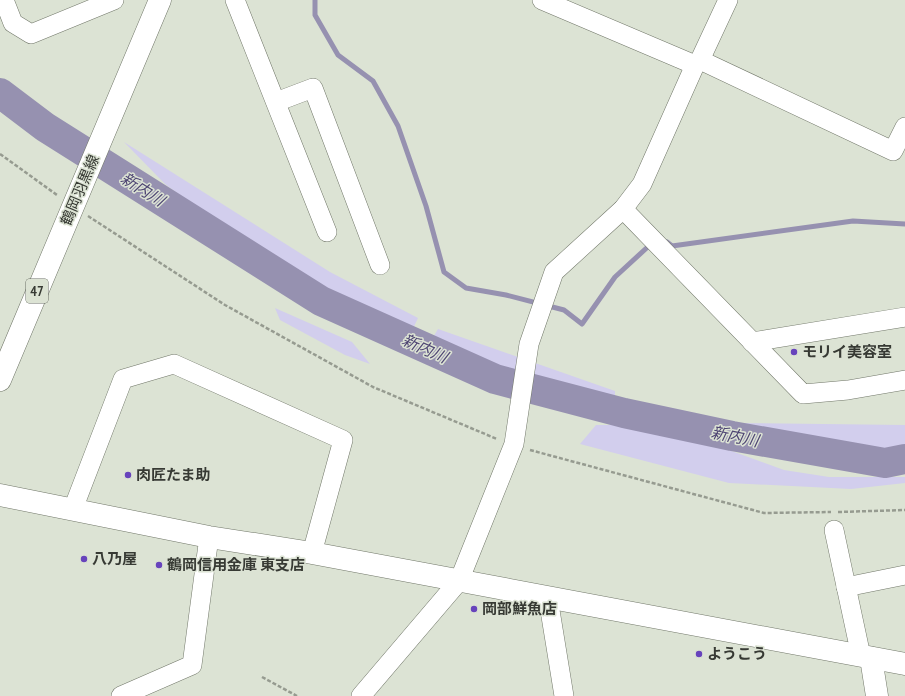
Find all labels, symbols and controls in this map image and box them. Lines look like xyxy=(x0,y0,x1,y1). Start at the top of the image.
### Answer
street label: 鶴岡羽黒線 xyxy=(56,152,103,228)
water label: 新内川 xyxy=(117,168,170,211)
road number: 47 xyxy=(26,279,48,303)
water label: 新内川 xyxy=(399,329,453,368)
place label: モリイ美容室 xyxy=(802,342,892,361)
marker: モリイ美容室 xyxy=(789,347,799,357)
water label: 新内川 xyxy=(710,422,762,451)
place label: 肉匠たま助 xyxy=(136,465,211,484)
marker: 肉匠たま助 xyxy=(123,470,133,480)
place label: 八乃屋 xyxy=(92,549,137,568)
marker: 八乃屋 xyxy=(79,554,89,564)
place label: 鶴岡信用金庫 東支店 xyxy=(167,555,305,574)
marker: 鶴岡信用金庫 東支店 xyxy=(154,560,164,570)
place label: 岡部鮮魚店 xyxy=(482,599,557,618)
marker: 岡部鮮魚店 xyxy=(469,604,479,614)
place label: ようこう xyxy=(707,644,767,663)
marker: ようこう xyxy=(694,649,704,659)

